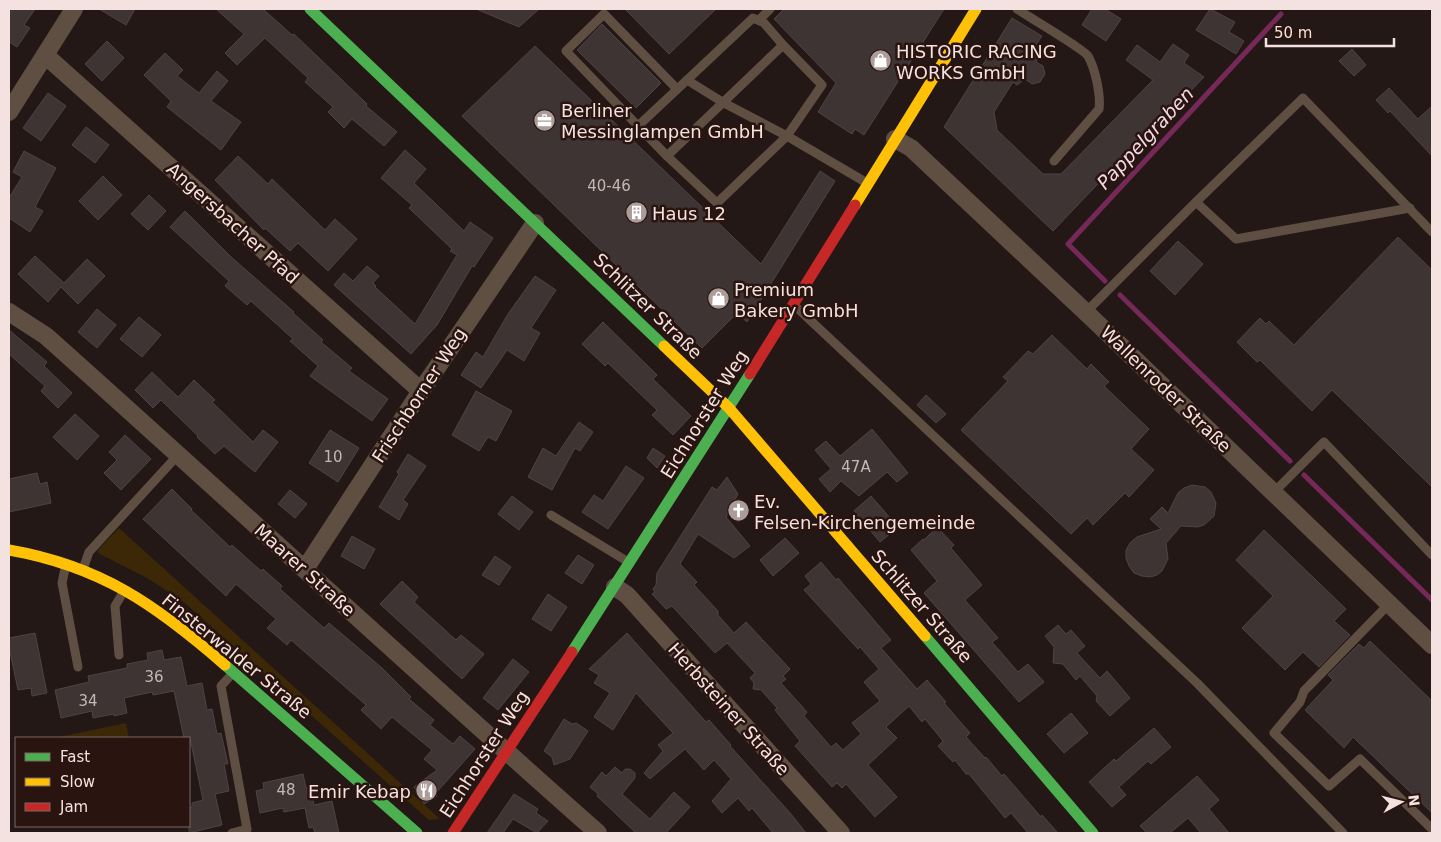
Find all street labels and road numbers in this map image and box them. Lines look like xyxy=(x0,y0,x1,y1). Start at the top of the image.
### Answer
street label: Angersbacher Pfad xyxy=(163,158,303,288)
street label: Schlitzer Straße xyxy=(589,249,707,363)
street label: Wallenroder Straße xyxy=(1096,321,1236,457)
street label: Frischborner Weg xyxy=(368,324,470,466)
street label: Eichhorster Weg xyxy=(656,346,752,482)
street label: Maarer Straße xyxy=(250,519,360,621)
street label: Schlitzer Straße xyxy=(867,545,977,667)
street label: Finsterwalder Straße xyxy=(158,589,316,723)
street label: Herbsteiner Straße xyxy=(664,638,794,780)
street label: Eichhorster Weg xyxy=(435,686,533,822)

